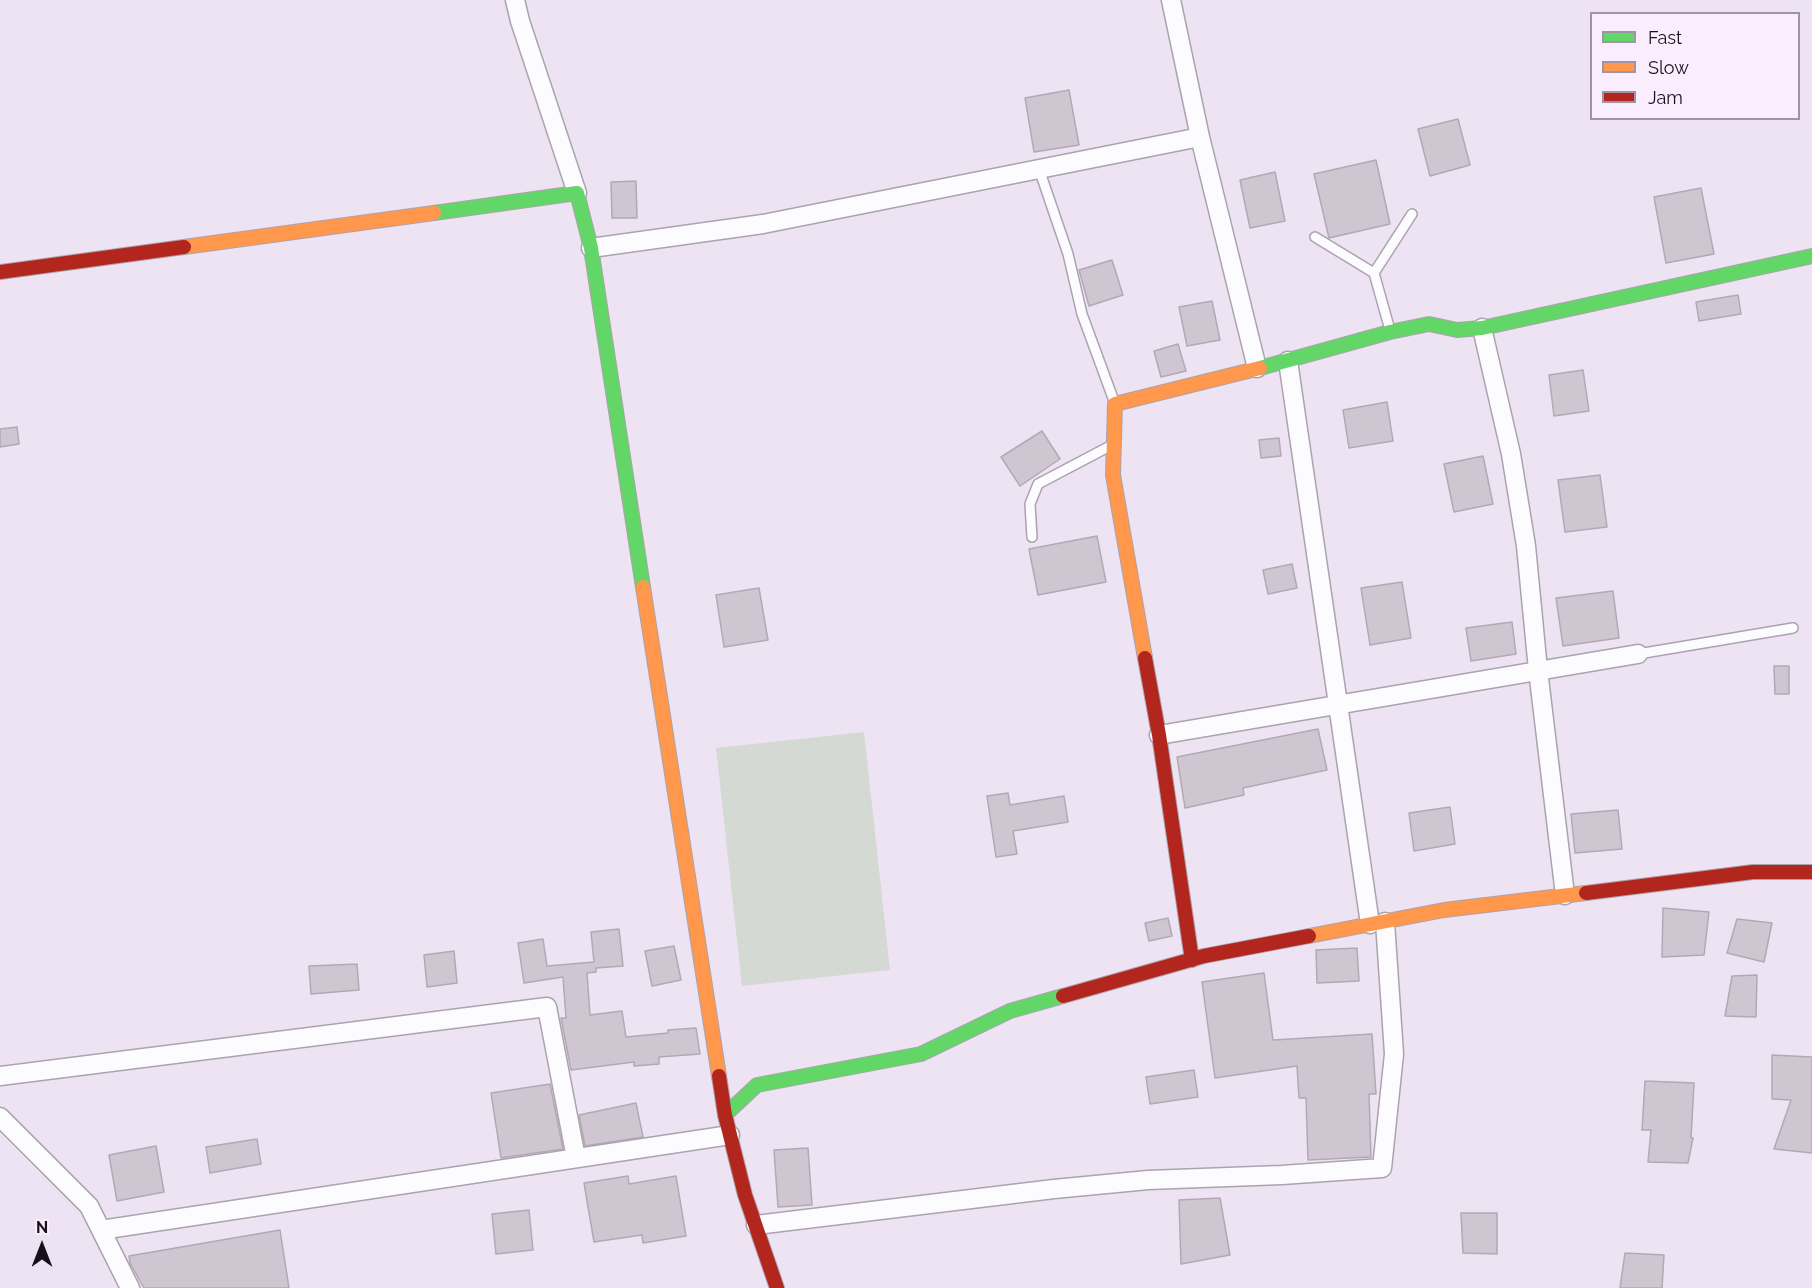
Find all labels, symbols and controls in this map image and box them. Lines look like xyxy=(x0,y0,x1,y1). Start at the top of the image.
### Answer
legend xyxy=(1590,12,1800,120)
text: Fast xyxy=(1648,27,1682,48)
text: Slow xyxy=(1648,57,1689,78)
text: Jam xyxy=(1648,87,1683,108)
north arrow xyxy=(12,1216,72,1276)
text: N xyxy=(36,1218,48,1237)

